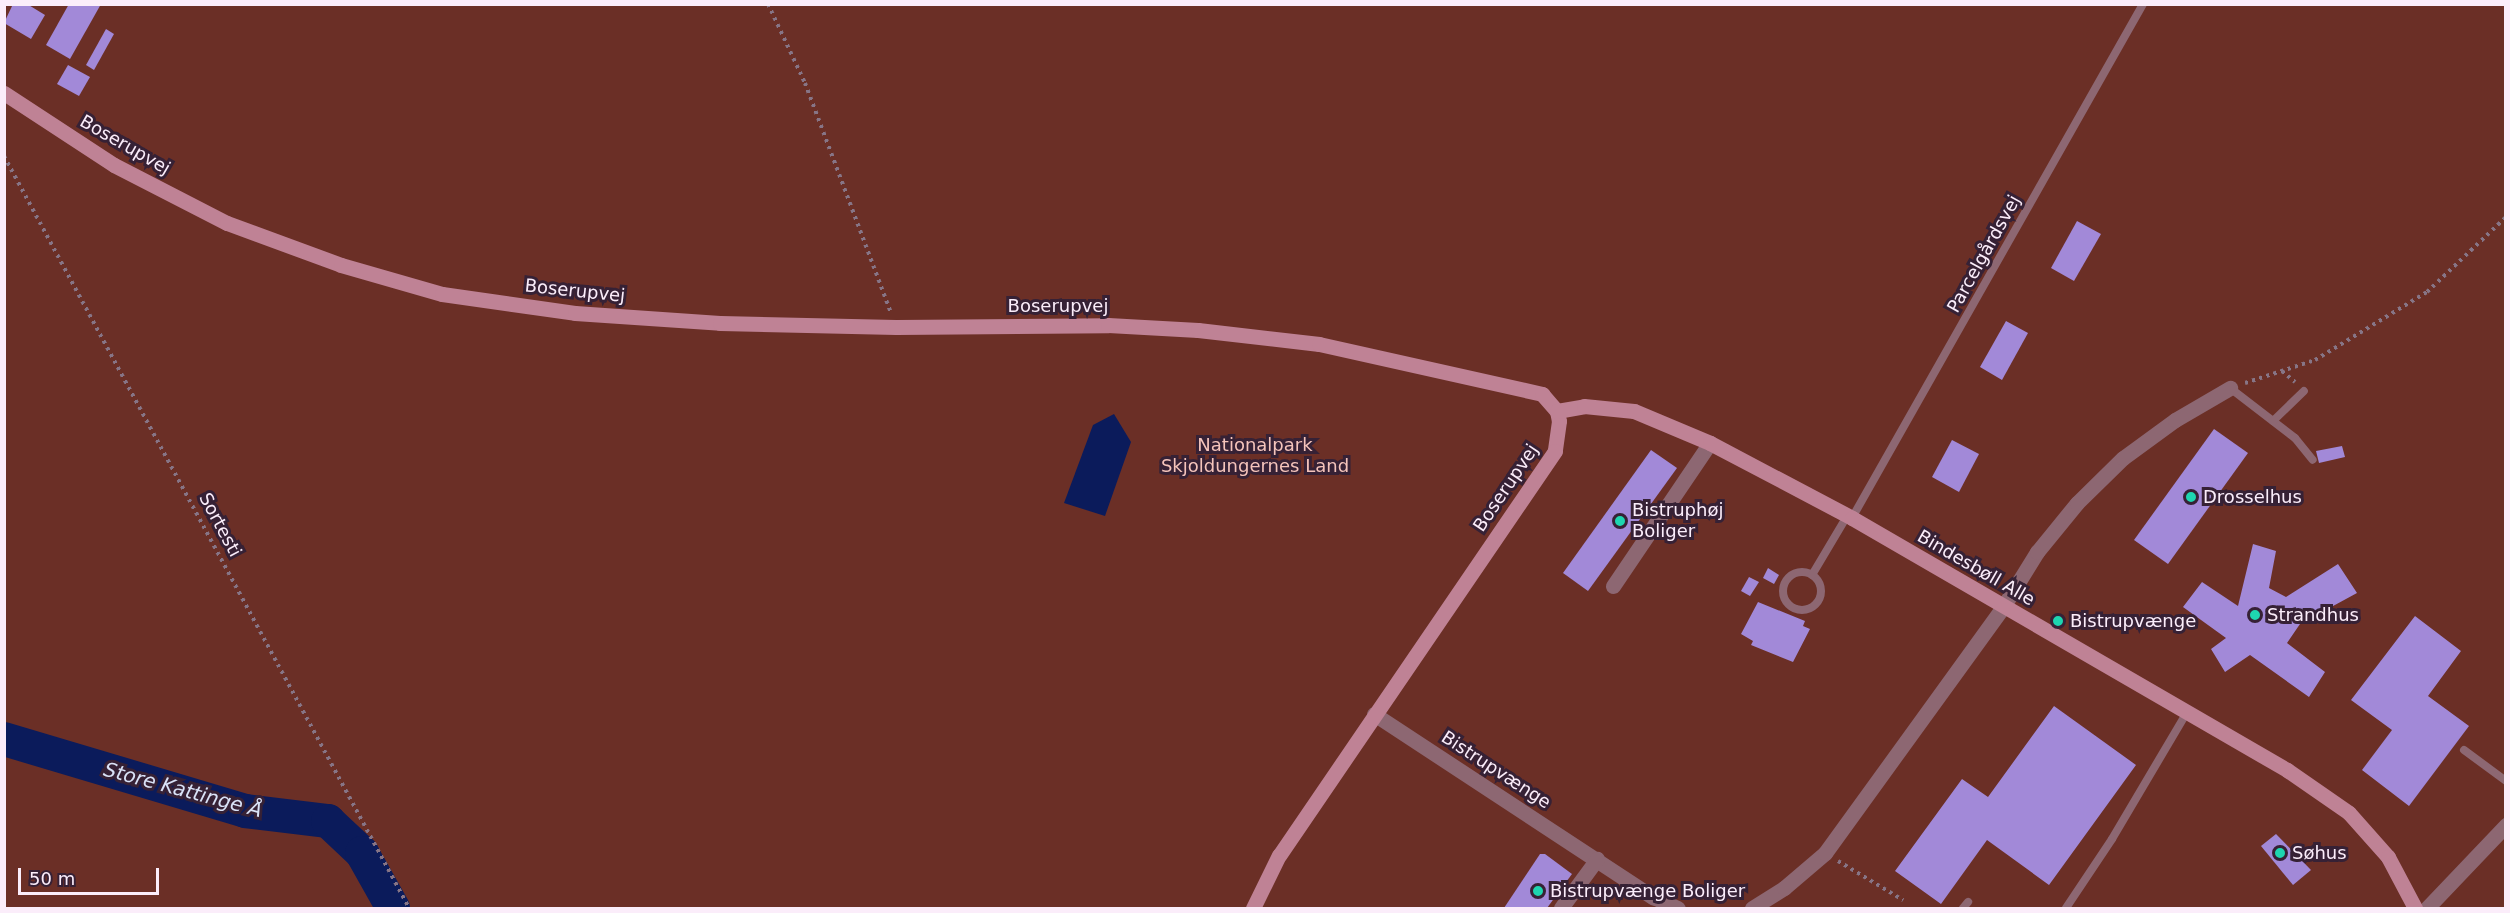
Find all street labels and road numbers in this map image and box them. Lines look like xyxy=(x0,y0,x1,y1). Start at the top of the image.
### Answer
street label: Boserupvej xyxy=(76,110,174,180)
street label: Parcelgårdsvej xyxy=(1943,191,2025,317)
street label: Boserupvej xyxy=(524,275,626,307)
street label: Boserupvej xyxy=(1008,295,1108,317)
street label: Boserupvej xyxy=(1469,440,1543,536)
street label: Sortesti xyxy=(194,489,246,561)
street label: Bindesbøll Alle xyxy=(1913,526,2039,610)
street label: Bistrupvænge xyxy=(1437,727,1555,813)

